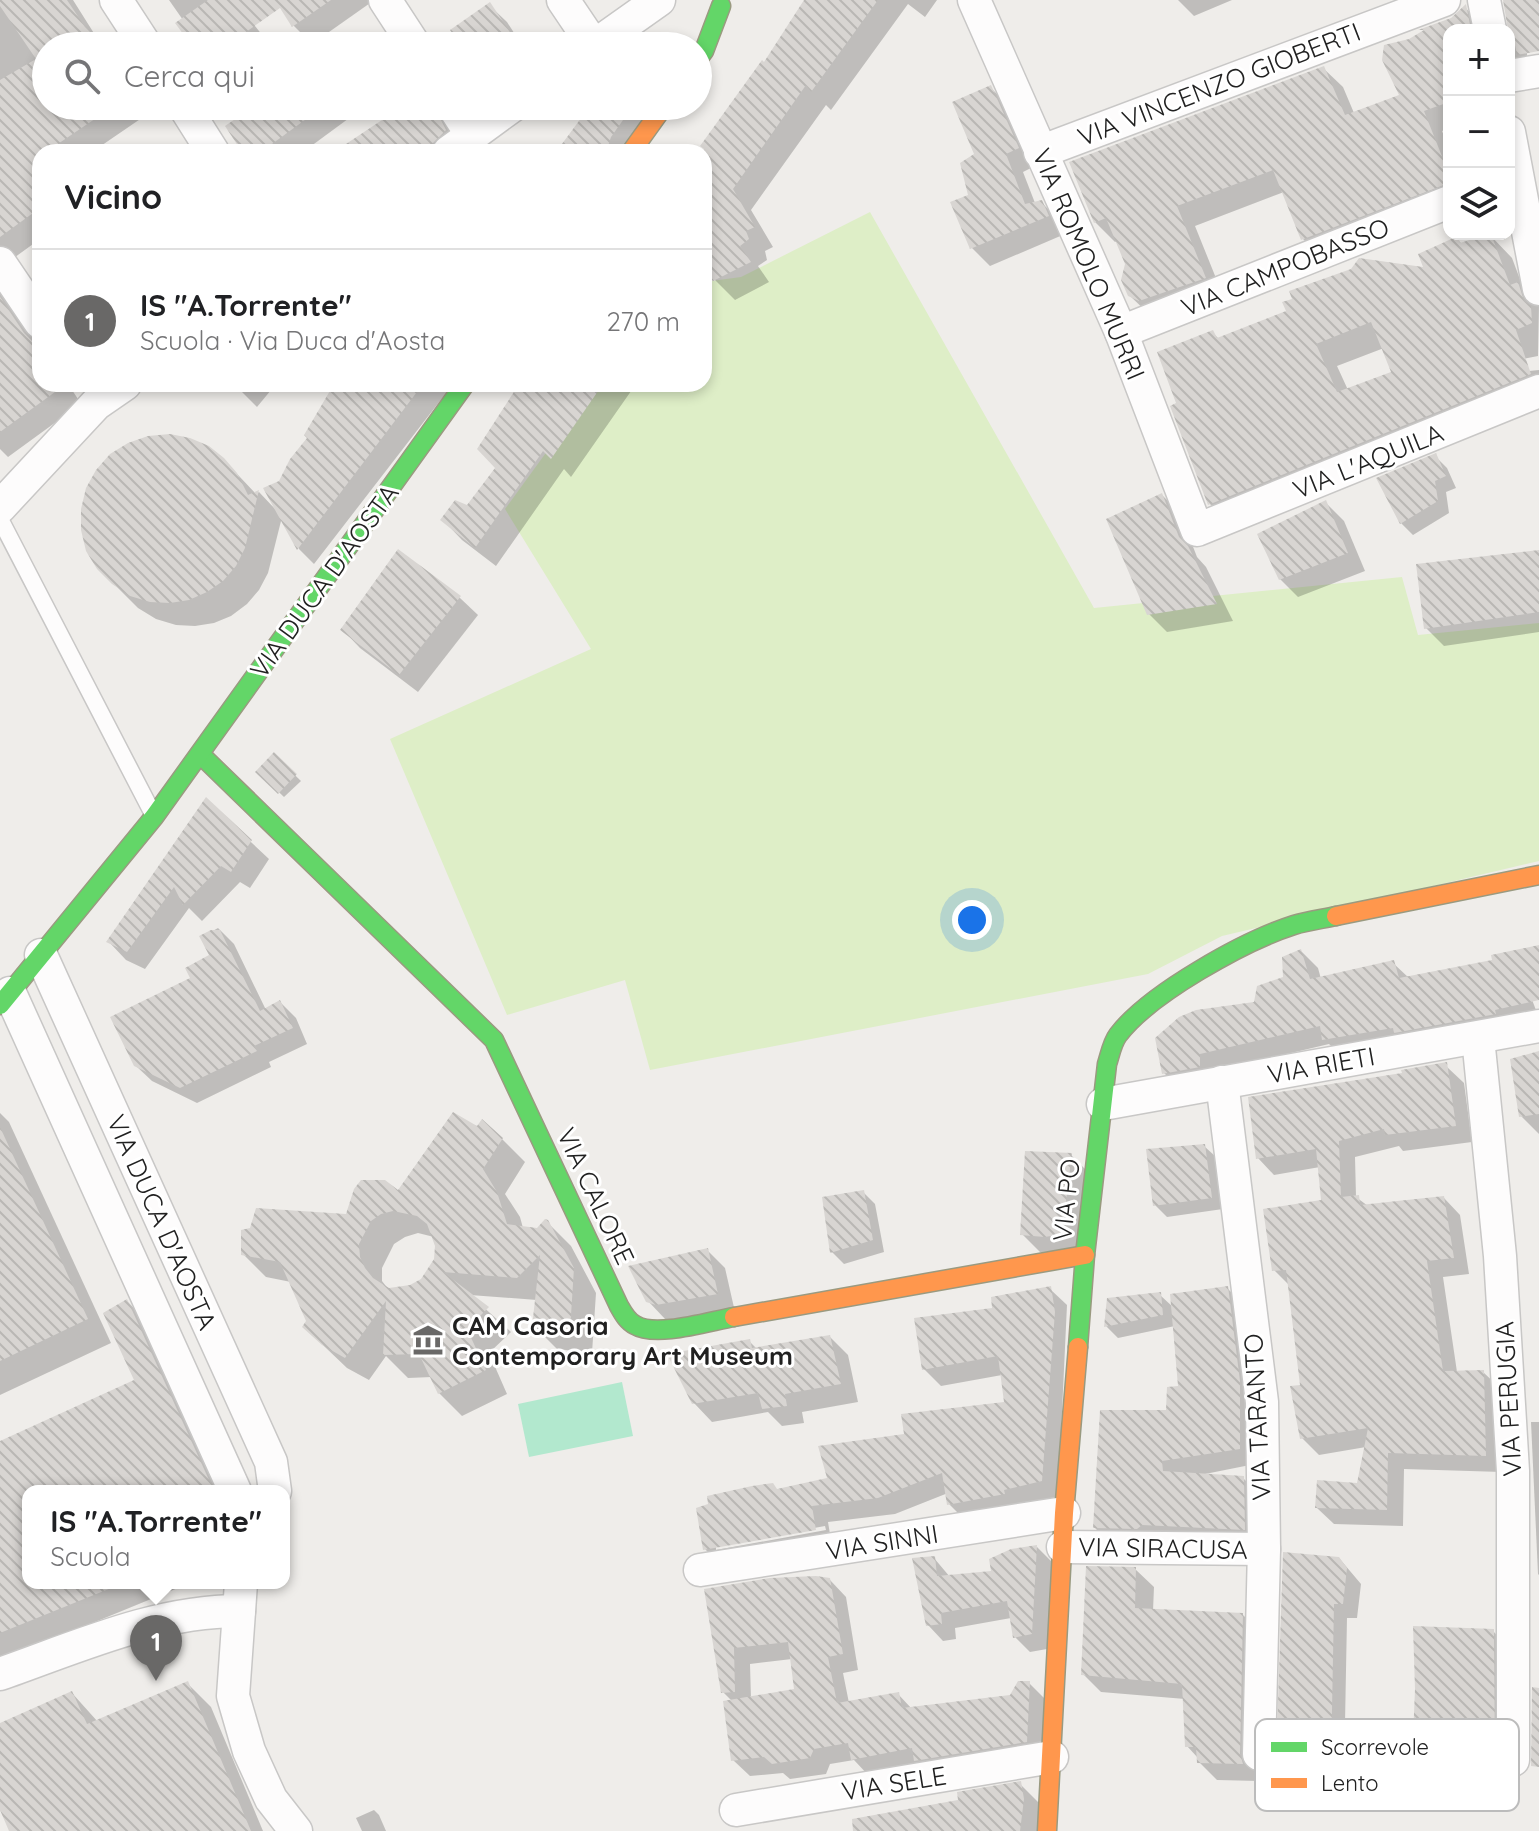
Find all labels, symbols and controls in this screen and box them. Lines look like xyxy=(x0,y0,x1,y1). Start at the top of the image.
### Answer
street label: VIA VINCENZO GIOBERTI xyxy=(1073,15,1365,153)
map controls xyxy=(1443,24,1515,240)
button: + xyxy=(1443,24,1515,96)
search box xyxy=(32,32,712,120)
icon: search xyxy=(60,54,104,98)
text: Cerca qui xyxy=(124,57,255,95)
button: − xyxy=(1443,96,1515,168)
street label: VIA ROMOLO MURRI xyxy=(1025,143,1153,385)
button: layers xyxy=(1443,168,1515,240)
text: Vicino xyxy=(64,175,162,218)
street label: VIA CAMPOBASSO xyxy=(1176,210,1394,324)
text: IS "A.Torrente" xyxy=(140,286,352,324)
text: 1 xyxy=(85,305,95,338)
text: 270 m xyxy=(606,305,680,338)
text: Scuola · Via Duca d'Aosta xyxy=(140,324,445,357)
street label: VIA L'AQUILA xyxy=(1288,416,1448,506)
street label: VIA DUCA D'AOSTA xyxy=(242,477,406,685)
your location xyxy=(952,900,992,940)
street label: VIA RIETI xyxy=(1265,1039,1377,1091)
street label: VIA DUCA D'AOSTA xyxy=(100,1109,224,1335)
street label: VIA CALORE xyxy=(550,1122,642,1270)
street label: VIA PO xyxy=(1045,1157,1087,1243)
place label: CAM Casoria Contemporary Art Museum xyxy=(452,1309,793,1372)
street label: VIA PERUGIA xyxy=(1487,1320,1529,1477)
museum icon: CAM Casoria Contemporary Art Museum xyxy=(411,1323,445,1357)
street label: VIA TARANTO xyxy=(1236,1333,1278,1501)
popup xyxy=(22,1485,290,1589)
text: IS "A.Torrente" xyxy=(50,1502,262,1540)
street label: VIA SINNI xyxy=(824,1517,940,1567)
street label: VIA SIRACUSA xyxy=(1078,1530,1248,1566)
text: Scuola xyxy=(50,1540,130,1573)
pin: 1 xyxy=(130,1615,182,1681)
legend xyxy=(1255,1719,1519,1811)
text: Scorrevole xyxy=(1321,1733,1429,1761)
street label: VIA SELE xyxy=(839,1758,949,1808)
text: Lento xyxy=(1321,1769,1379,1797)

